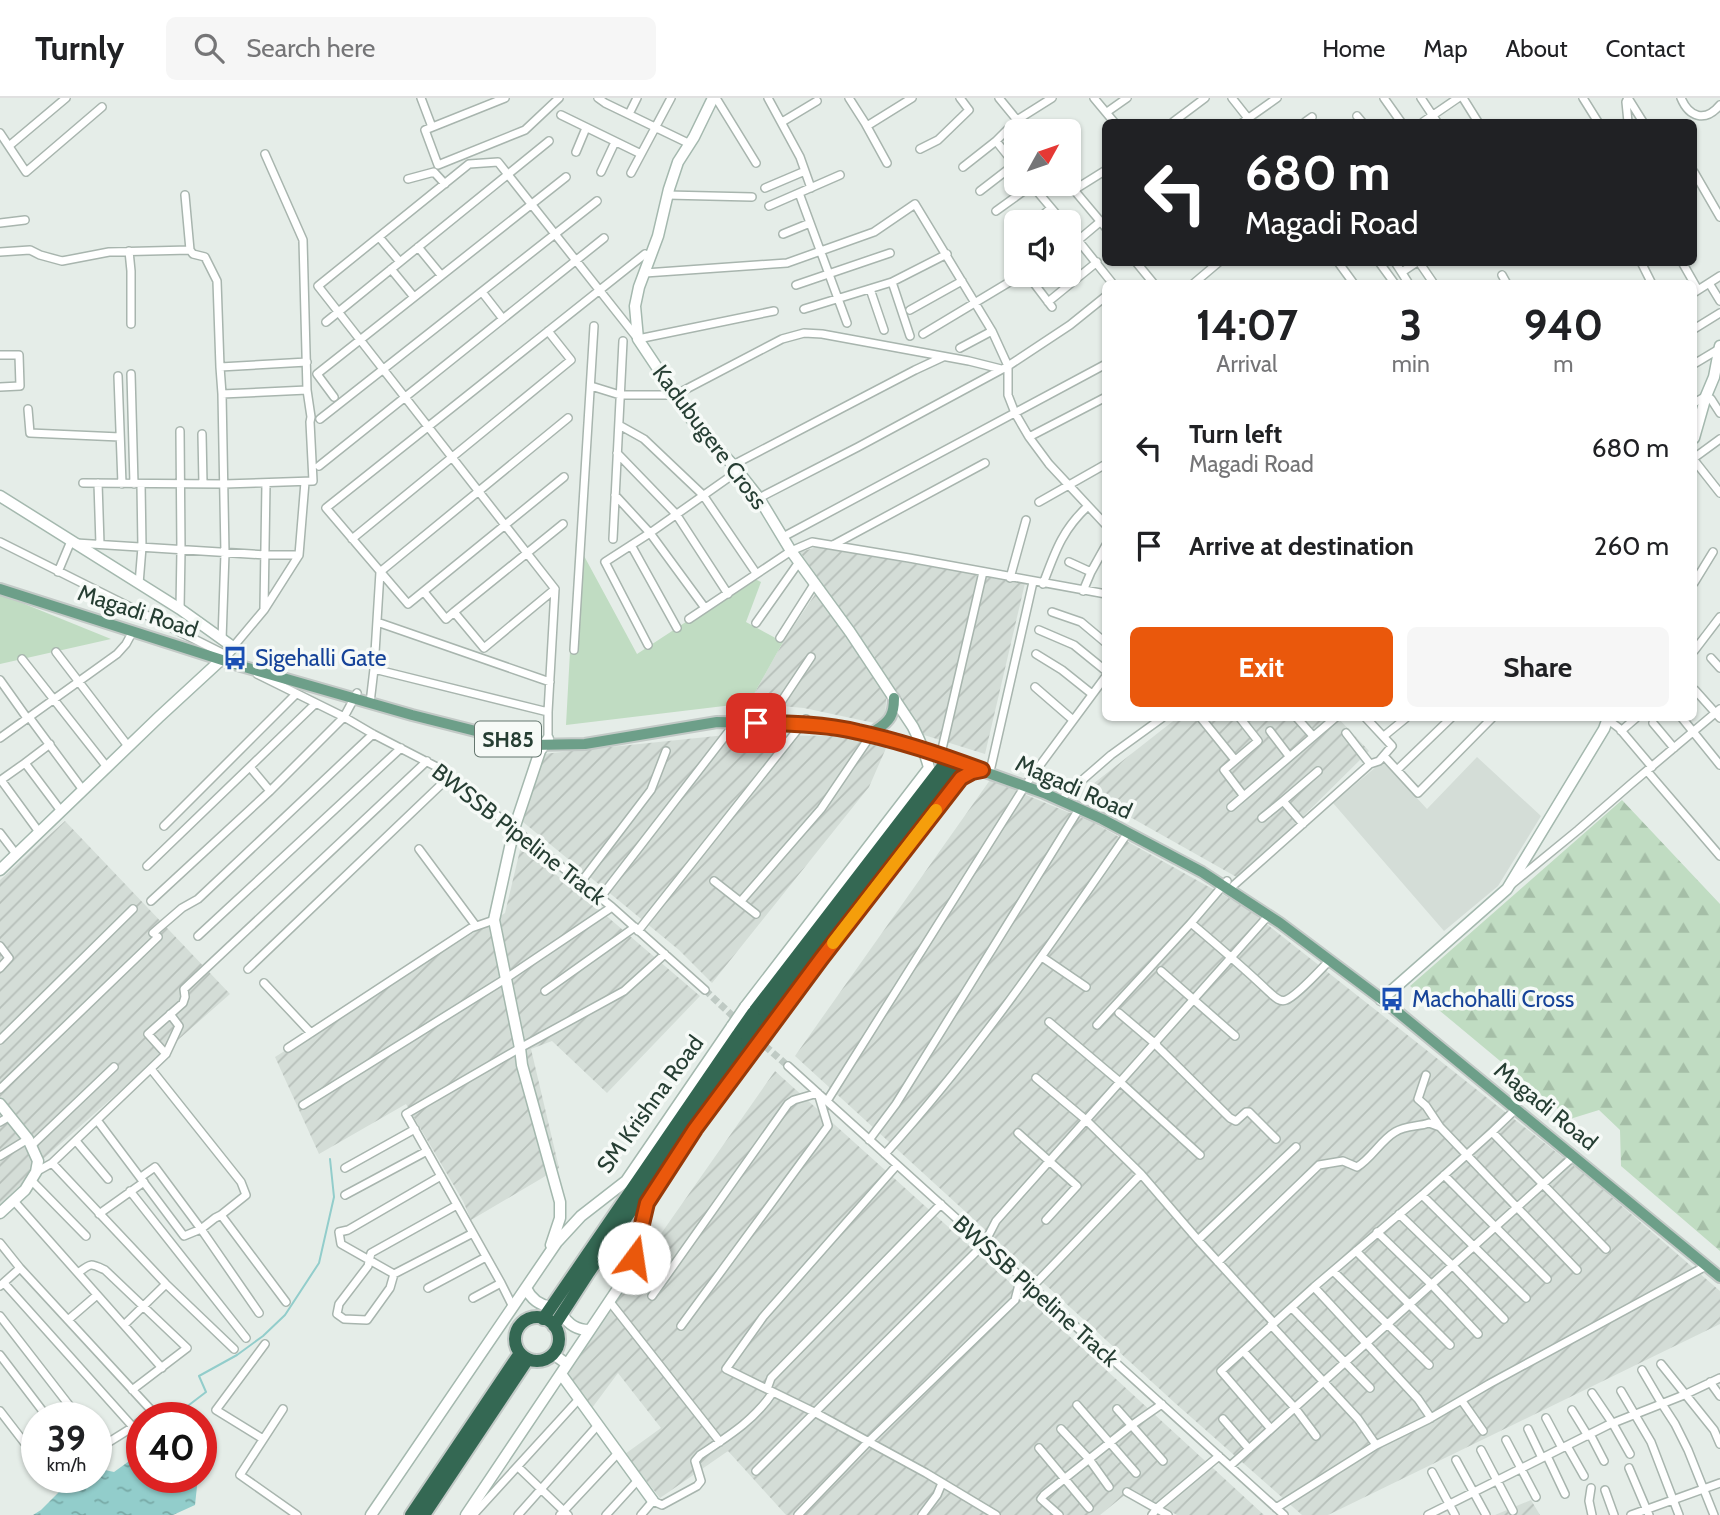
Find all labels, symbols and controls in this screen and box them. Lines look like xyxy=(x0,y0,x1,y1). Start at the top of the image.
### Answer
search box xyxy=(166,17,656,80)
text: Turnly xyxy=(35,28,124,68)
icon: search xyxy=(190,29,228,67)
text: Search here xyxy=(246,32,375,64)
text: Home xyxy=(1322,34,1385,63)
text: Map xyxy=(1423,34,1468,63)
text: About xyxy=(1506,34,1568,63)
text: Contact xyxy=(1606,34,1685,63)
north arrow xyxy=(1004,119,1082,196)
map controls xyxy=(1004,119,1081,287)
text: 680 m xyxy=(1245,143,1390,202)
icon: left xyxy=(1130,147,1221,238)
text: Magadi Road xyxy=(1245,203,1419,242)
button: sound xyxy=(1004,210,1081,287)
text: 14:07 xyxy=(1196,299,1298,351)
text: 3 xyxy=(1399,299,1422,351)
text: 940 xyxy=(1524,299,1603,351)
text: Arrival xyxy=(1216,350,1278,378)
text: min xyxy=(1392,350,1430,378)
text: m xyxy=(1553,350,1573,378)
street label: Kadubugere Cross xyxy=(647,359,773,515)
text: Turn left xyxy=(1189,418,1282,450)
icon: left xyxy=(1130,429,1168,467)
text: 680 m xyxy=(1592,432,1669,464)
text: Magadi Road xyxy=(1189,450,1314,478)
icon: arrive xyxy=(1130,527,1168,565)
text: Arrive at destination xyxy=(1189,530,1414,562)
text: 260 m xyxy=(1594,530,1669,562)
street label: Magadi Road xyxy=(74,578,202,644)
button: Exit xyxy=(1130,627,1393,707)
button: Share xyxy=(1407,627,1669,707)
bus stop icon: Sigehalli Gate xyxy=(221,644,249,672)
place label: Sigehalli Gate xyxy=(255,644,387,672)
pin xyxy=(726,693,786,753)
icon: arrive xyxy=(737,704,775,742)
road number: SH85 xyxy=(475,722,541,756)
street label: Magadi Road xyxy=(1011,749,1137,825)
street label: BWSSB Pipeline Track xyxy=(427,757,612,911)
bus stop icon: Machohalli Cross xyxy=(1378,985,1406,1013)
place label: Machohalli Cross xyxy=(1412,985,1574,1013)
street label: SM Krishna Road xyxy=(591,1030,709,1178)
street label: Magadi Road xyxy=(1489,1056,1603,1156)
street label: BWSSB Pipeline Track xyxy=(948,1209,1125,1373)
position arrow xyxy=(597,1221,671,1295)
speed limit sign: 40 xyxy=(126,1402,217,1493)
text: 39 xyxy=(47,1417,86,1460)
text: km/h xyxy=(47,1454,86,1476)

